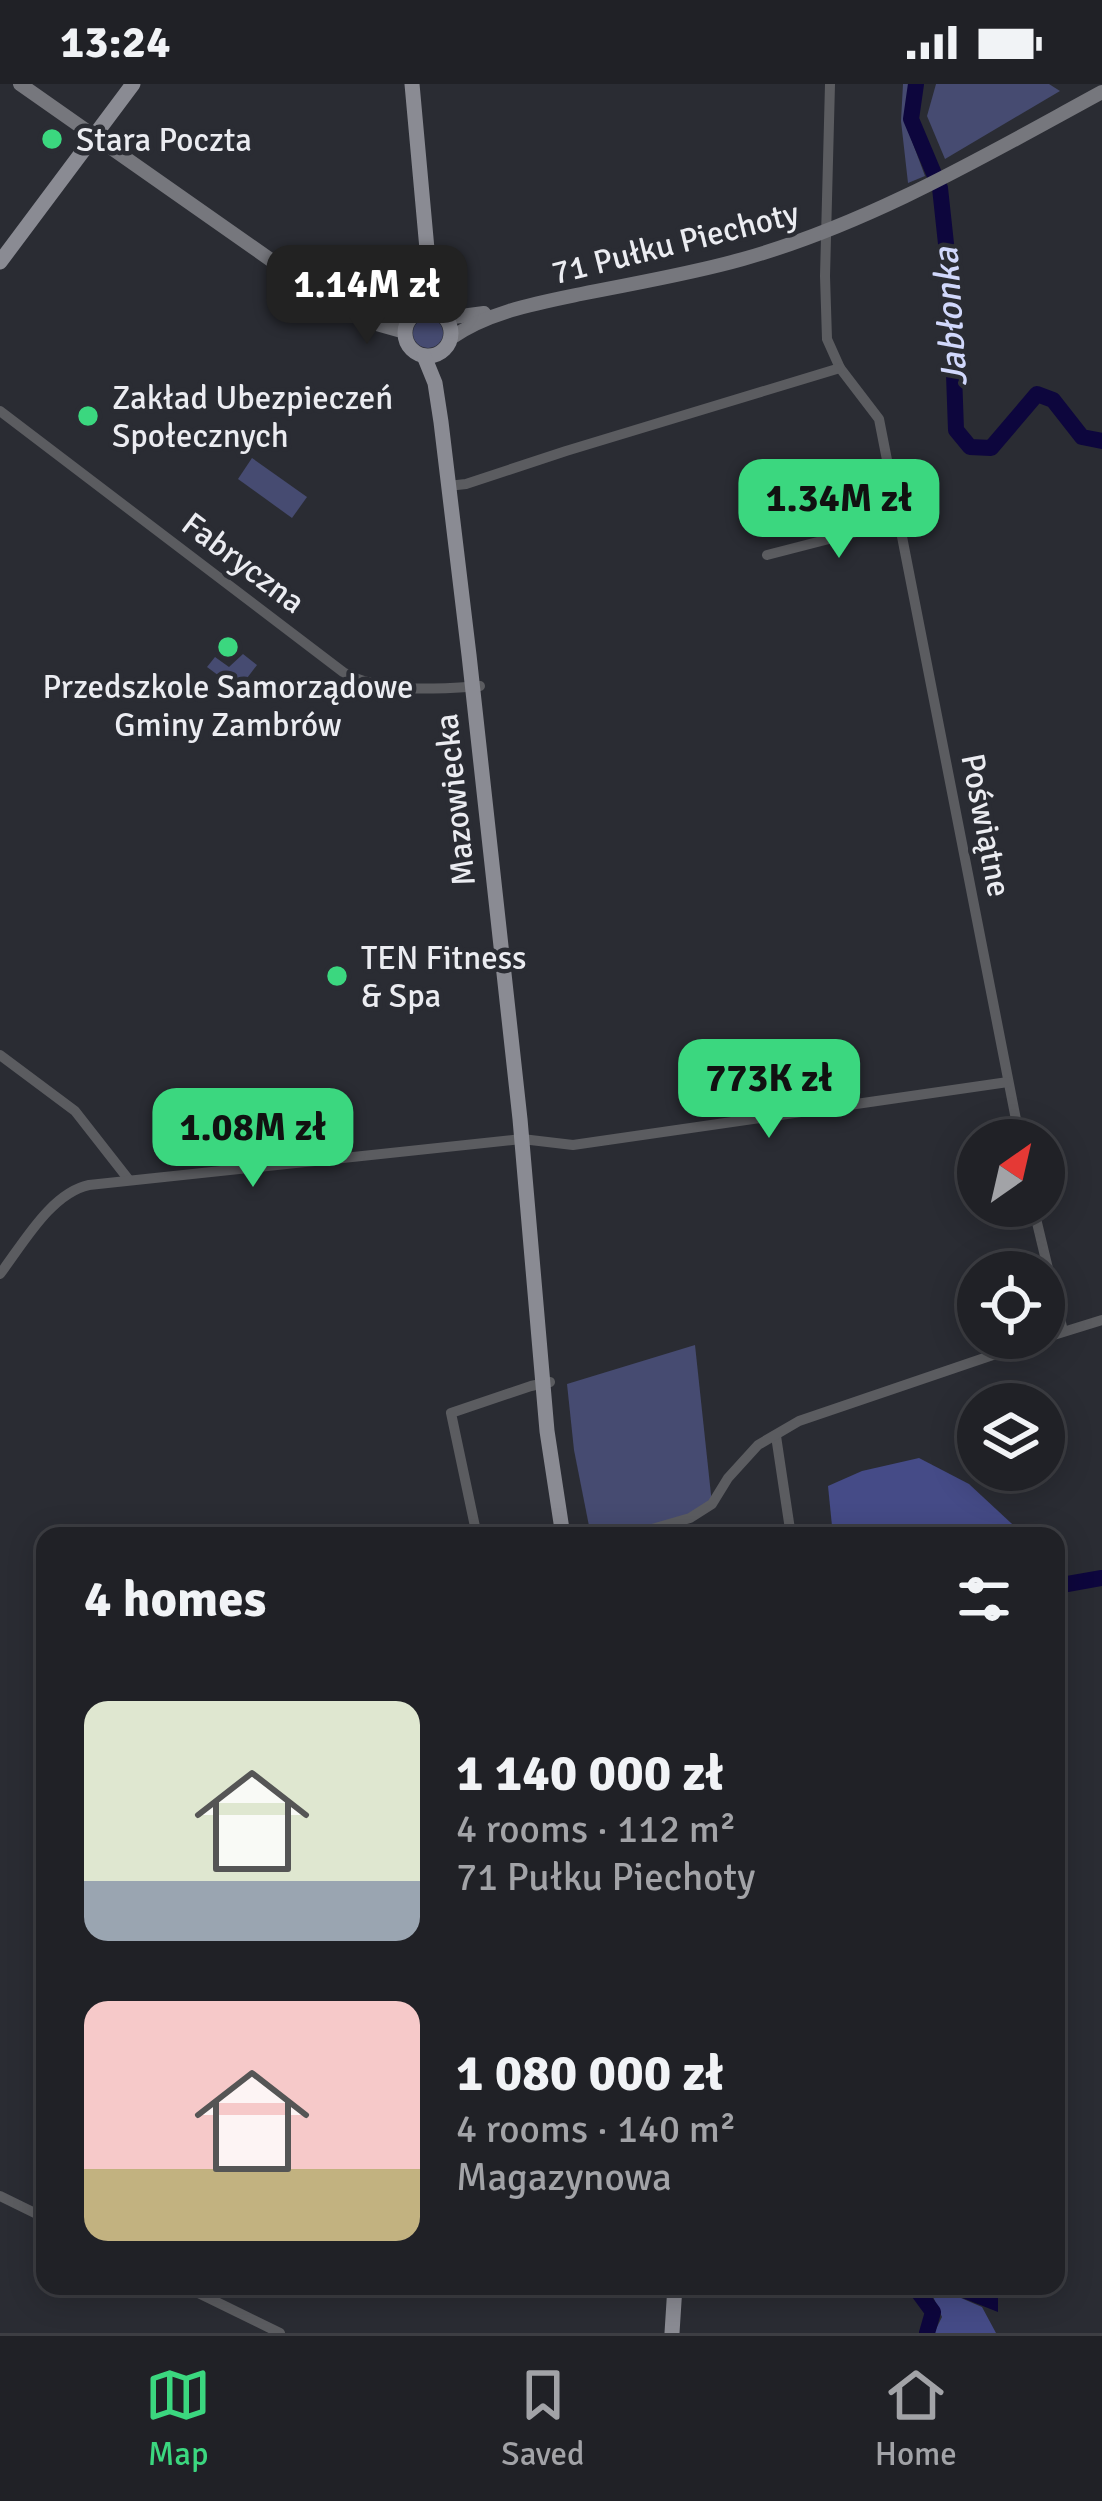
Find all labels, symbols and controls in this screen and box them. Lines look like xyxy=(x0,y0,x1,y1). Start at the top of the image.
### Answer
text: 13:24 xyxy=(60,15,170,70)
place label: Stara Poczta xyxy=(76,120,252,161)
marker: Stara Poczta xyxy=(39,126,65,152)
street label: 71 Pułku Piechoty xyxy=(548,193,804,294)
water label: Jabłonka xyxy=(923,244,978,388)
pin: 1.14M zł xyxy=(243,245,491,347)
text: 1.14M zł xyxy=(293,260,441,308)
place label: Zakład Ubezpieczeń Społecznych xyxy=(112,378,393,457)
marker: Zakład Ubezpieczeń Społecznych xyxy=(75,403,101,429)
pin: 1.34M zł xyxy=(715,459,963,561)
text: 1.34M zł xyxy=(765,474,913,522)
street label: Fabryczna xyxy=(174,504,313,623)
marker: Przedszkole Samorządowe Gminy Zambrów xyxy=(215,634,241,660)
place label: Przedszkole Samorządowe Gminy Zambrów xyxy=(43,667,413,746)
street label: Mazowiecka xyxy=(426,712,485,888)
street label: Poświątne xyxy=(952,750,1020,900)
place label: TEN Fitness & Spa xyxy=(361,938,527,1017)
marker: TEN Fitness & Spa xyxy=(324,963,350,989)
pin: 773K zł xyxy=(658,1039,880,1141)
text: 773K zł xyxy=(705,1054,833,1102)
pin: 1.08M zł xyxy=(129,1088,377,1190)
text: 1.08M zł xyxy=(179,1103,327,1151)
north arrow xyxy=(957,1119,1065,1227)
map controls xyxy=(957,1119,1065,1491)
button: locate xyxy=(957,1251,1065,1359)
button: layers xyxy=(957,1383,1065,1491)
icon: filters xyxy=(951,1566,1017,1632)
text: 4 homes xyxy=(84,1568,266,1631)
text: 1 140 000 zł xyxy=(456,1742,724,1805)
icon: home xyxy=(180,1749,324,1893)
text: 4 rooms · 112 m² xyxy=(456,1805,736,1853)
text: 71 Pułku Piechoty xyxy=(456,1853,755,1901)
text: 1 080 000 zł xyxy=(456,2042,724,2105)
icon: home xyxy=(180,2049,324,2193)
text: 4 rooms · 140 m² xyxy=(456,2105,736,2153)
text: Magazynowa xyxy=(456,2153,672,2201)
tab: Map xyxy=(145,2362,211,2475)
tab: Saved xyxy=(501,2362,584,2475)
tab: Home xyxy=(875,2362,957,2475)

